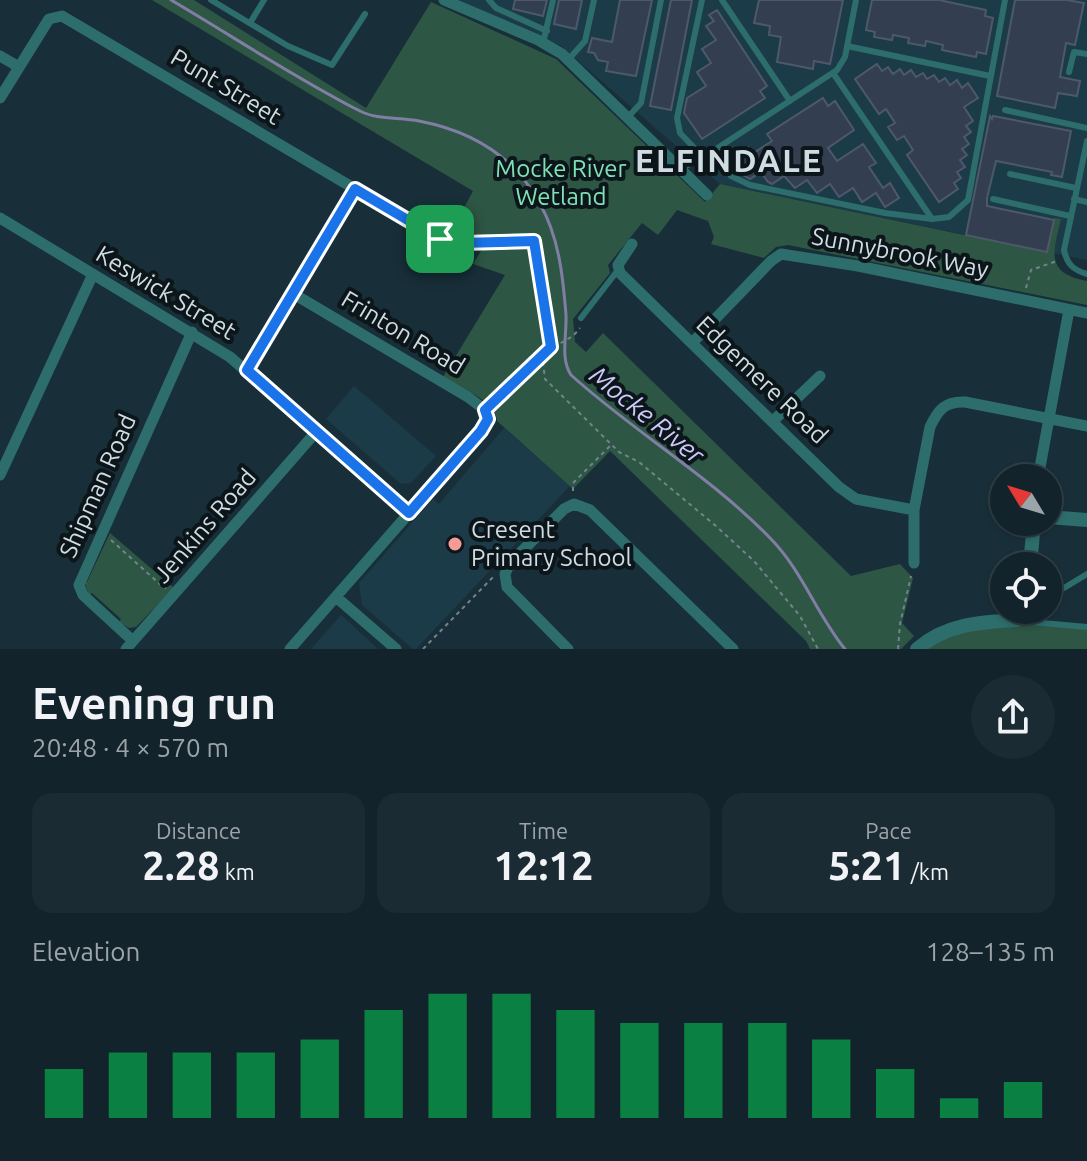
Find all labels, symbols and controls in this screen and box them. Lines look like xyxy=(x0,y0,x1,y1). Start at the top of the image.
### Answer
street label: Punt Street xyxy=(166,43,287,130)
district label: ELFINDALE xyxy=(635,142,823,178)
park label: Mocke River Wetland xyxy=(495,155,627,210)
pin xyxy=(406,205,474,273)
icon: arrive xyxy=(418,217,462,261)
street label: Sunnybrook Way xyxy=(809,222,991,283)
street label: Keswick Street xyxy=(91,240,241,345)
street label: Frinton Road xyxy=(337,285,470,380)
street label: Edgemere Road xyxy=(691,310,833,449)
water label: Mocke River xyxy=(585,360,711,470)
street label: Shipman Road xyxy=(54,410,141,562)
street label: Jenkins Road xyxy=(148,463,261,588)
north arrow xyxy=(990,464,1062,536)
map controls xyxy=(990,464,1062,624)
place label: Cresent Primary School xyxy=(471,516,632,571)
marker: Cresent Primary School xyxy=(446,535,464,553)
button: locate xyxy=(990,552,1062,624)
button: share xyxy=(971,675,1055,759)
text: Evening run xyxy=(32,678,276,727)
text: 20:48 · 4 × 570 m xyxy=(32,733,229,762)
text: Distance xyxy=(156,818,241,843)
text: Time xyxy=(519,818,568,843)
text: Pace xyxy=(865,818,912,843)
text: 2.28 xyxy=(142,843,220,888)
text: 12:12 xyxy=(493,843,594,888)
text: 5:21 xyxy=(828,843,906,888)
text: km xyxy=(220,859,255,884)
text: /km xyxy=(906,859,949,884)
text: Elevation xyxy=(32,937,140,966)
text: 128–135 m xyxy=(926,937,1055,966)

